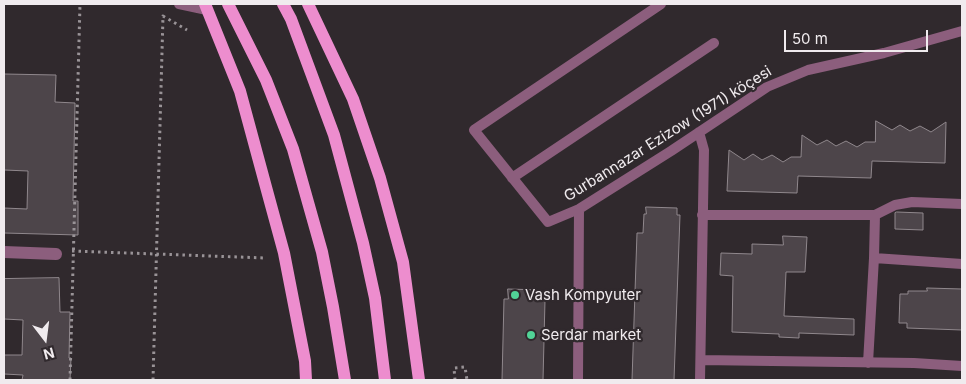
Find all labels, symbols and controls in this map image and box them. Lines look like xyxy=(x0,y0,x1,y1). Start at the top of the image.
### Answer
scale bar xyxy=(786,20,930,52)
text: 50 m xyxy=(792,29,828,48)
street label: Gurbannazar Ezizow (1971) köçesi xyxy=(561,62,775,206)
place label: Vash Kompyuter xyxy=(525,286,641,304)
marker: Vash Kompyuter xyxy=(509,289,521,301)
north arrow xyxy=(20,314,70,364)
place label: Serdar market xyxy=(541,326,641,344)
marker: Serdar market xyxy=(525,329,537,341)
text: N xyxy=(42,344,56,364)

